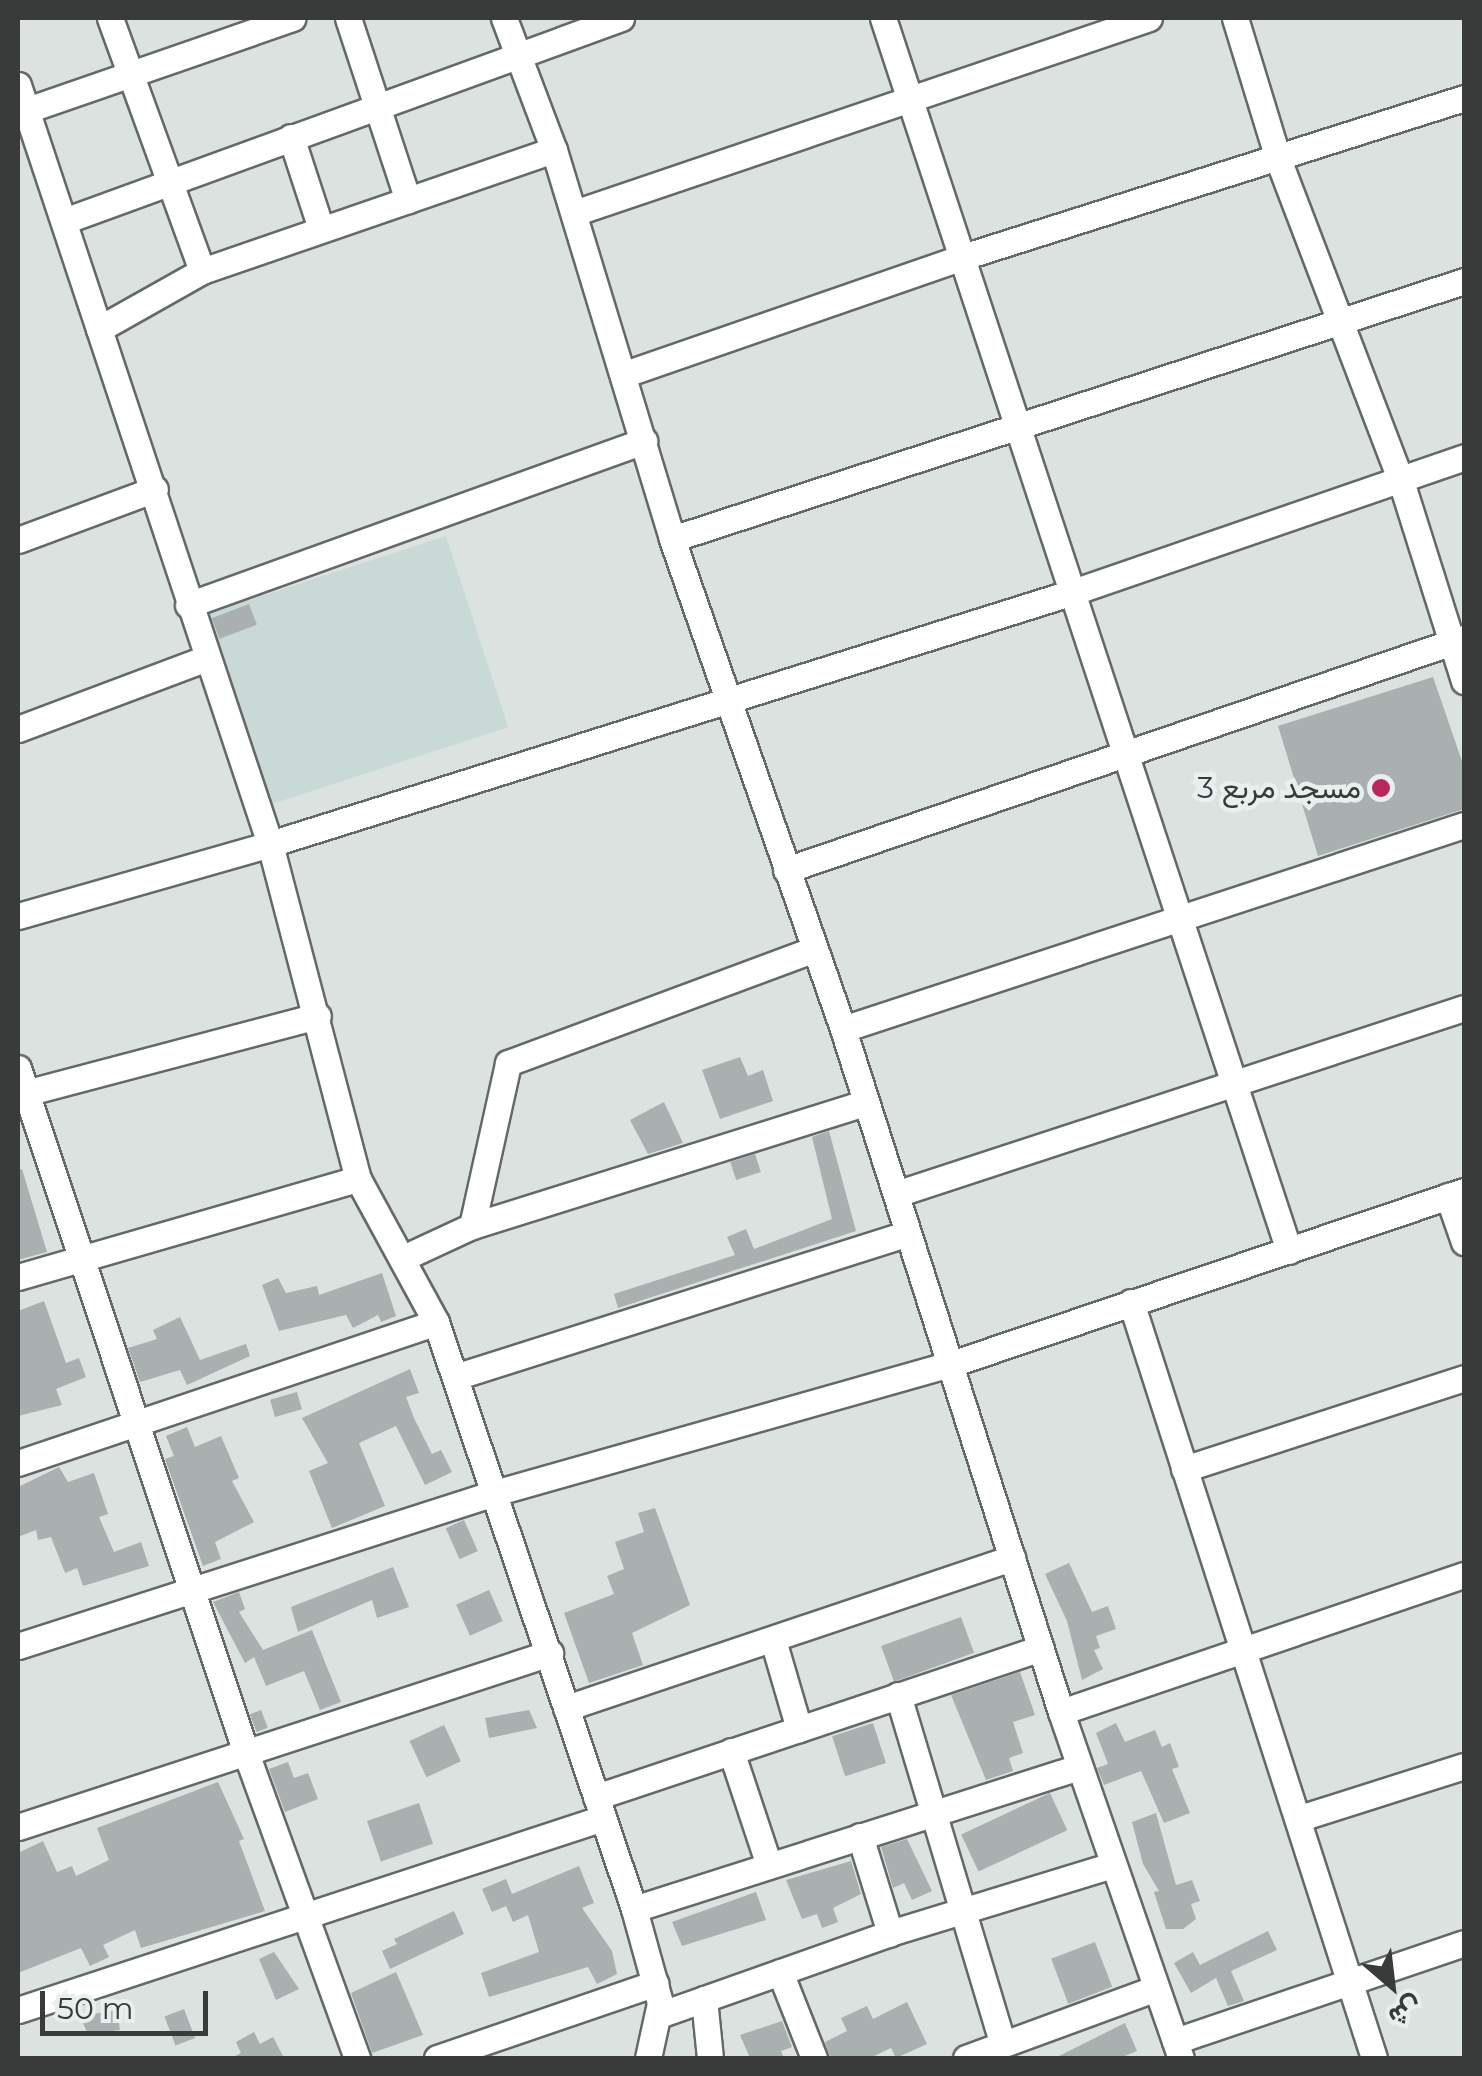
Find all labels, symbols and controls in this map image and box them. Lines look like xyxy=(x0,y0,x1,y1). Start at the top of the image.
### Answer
place label: مسجد مربع 3 xyxy=(1197,770,1361,806)
marker: مسجد مربع 3 xyxy=(1370,777,1392,799)
north arrow xyxy=(1342,1936,1442,2036)
scale bar xyxy=(45,1971,212,2033)
text: 50 m xyxy=(57,1990,134,2027)
text: ش xyxy=(1383,1990,1429,2035)

